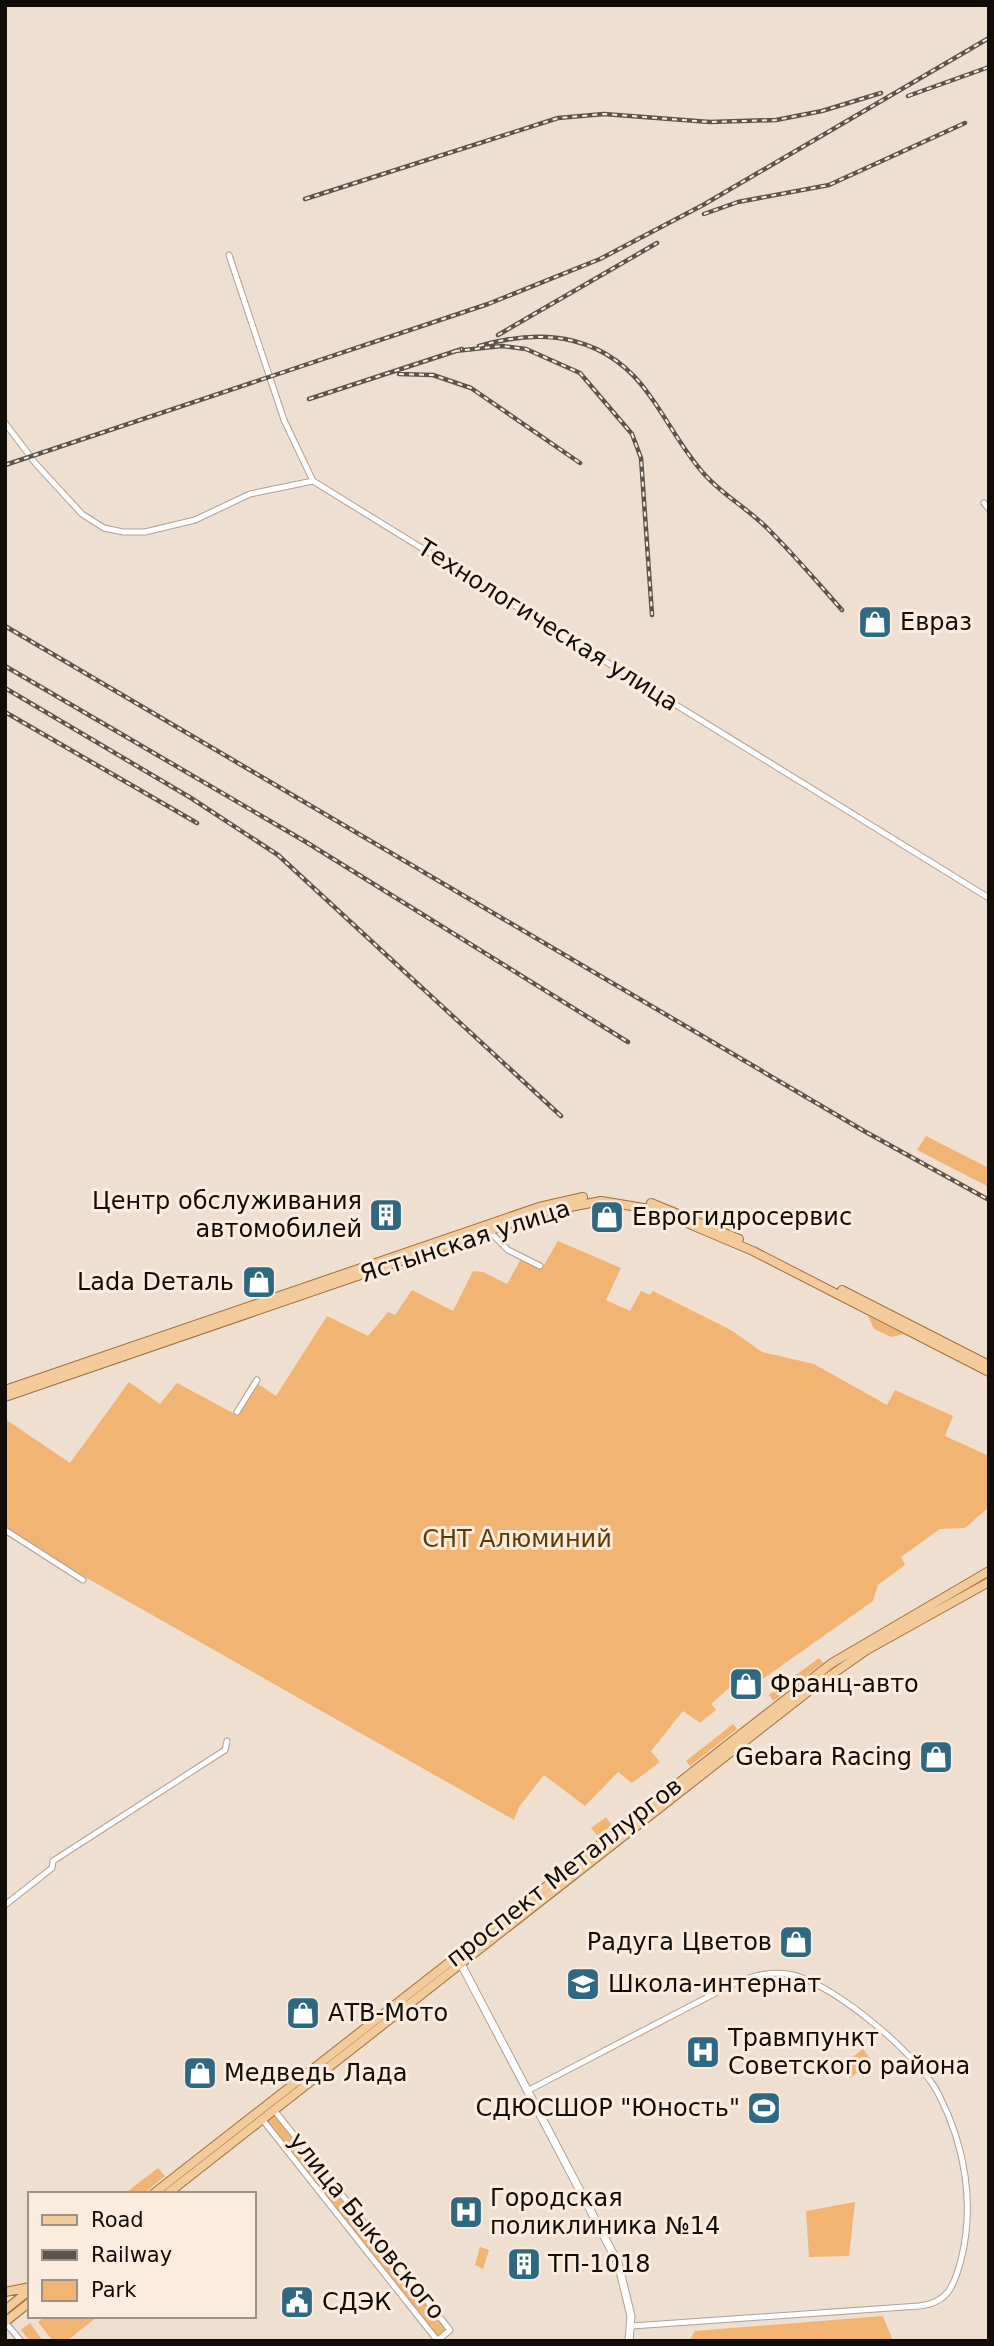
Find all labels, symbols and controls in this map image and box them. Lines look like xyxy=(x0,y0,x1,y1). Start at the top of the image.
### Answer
street label: Технологическая улица xyxy=(412,533,683,717)
shop icon: Евраз xyxy=(856,603,894,641)
place label: Евраз xyxy=(900,608,972,636)
place label: Центр обслуживания автомобилей xyxy=(92,1187,362,1243)
street label: Ястынская улица xyxy=(356,1194,574,1288)
building icon: Центр обслуживания автомобилей xyxy=(367,1196,405,1234)
shop icon: Еврогидросервис xyxy=(588,1198,626,1236)
place label: Еврогидросервис xyxy=(632,1203,852,1231)
shop icon: Lada Dеталь xyxy=(240,1263,278,1301)
place label: Lada Dеталь xyxy=(77,1268,234,1296)
park label: СНТ Алюминий xyxy=(422,1525,612,1553)
shop icon: Франц-авто xyxy=(727,1665,765,1703)
place label: Франц-авто xyxy=(770,1670,919,1698)
shop icon: Gebara Racing xyxy=(917,1738,955,1776)
place label: Gebara Racing xyxy=(735,1743,912,1771)
street label: проспект Металлургов xyxy=(441,1771,687,1973)
shop icon: Радуга Цветов xyxy=(777,1923,815,1961)
place label: Радуга Цветов xyxy=(587,1928,772,1956)
school or university icon: Школа-интернат xyxy=(564,1965,602,2003)
place label: Школа-интернат xyxy=(608,1970,821,1998)
shop icon: АТВ-Мото xyxy=(284,1994,322,2032)
place label: АТВ-Мото xyxy=(328,1999,448,2027)
place label: Травмпункт Советского района xyxy=(727,2024,970,2080)
hospital icon: Травмпункт Советского района xyxy=(684,2033,722,2071)
shop icon: Медведь Лада xyxy=(181,2054,219,2092)
place label: Медведь Лада xyxy=(224,2059,407,2087)
sports icon: СДЮСШОР "Юность" xyxy=(745,2089,783,2127)
place label: СДЮСШОР "Юность" xyxy=(475,2094,740,2122)
street label: улица Быковского xyxy=(283,2127,451,2325)
place label: Городская поликлиника №14 xyxy=(490,2184,720,2240)
legend xyxy=(28,2192,256,2318)
hospital icon: Городская поликлиника №14 xyxy=(447,2193,485,2231)
text: Road xyxy=(91,2208,144,2232)
text: Railway xyxy=(91,2243,172,2267)
building icon: ТП-1018 xyxy=(505,2245,543,2283)
place label: ТП-1018 xyxy=(547,2250,650,2278)
text: Park xyxy=(91,2278,137,2302)
public building icon: СДЭК xyxy=(278,2283,316,2321)
place label: СДЭК xyxy=(322,2288,391,2316)

